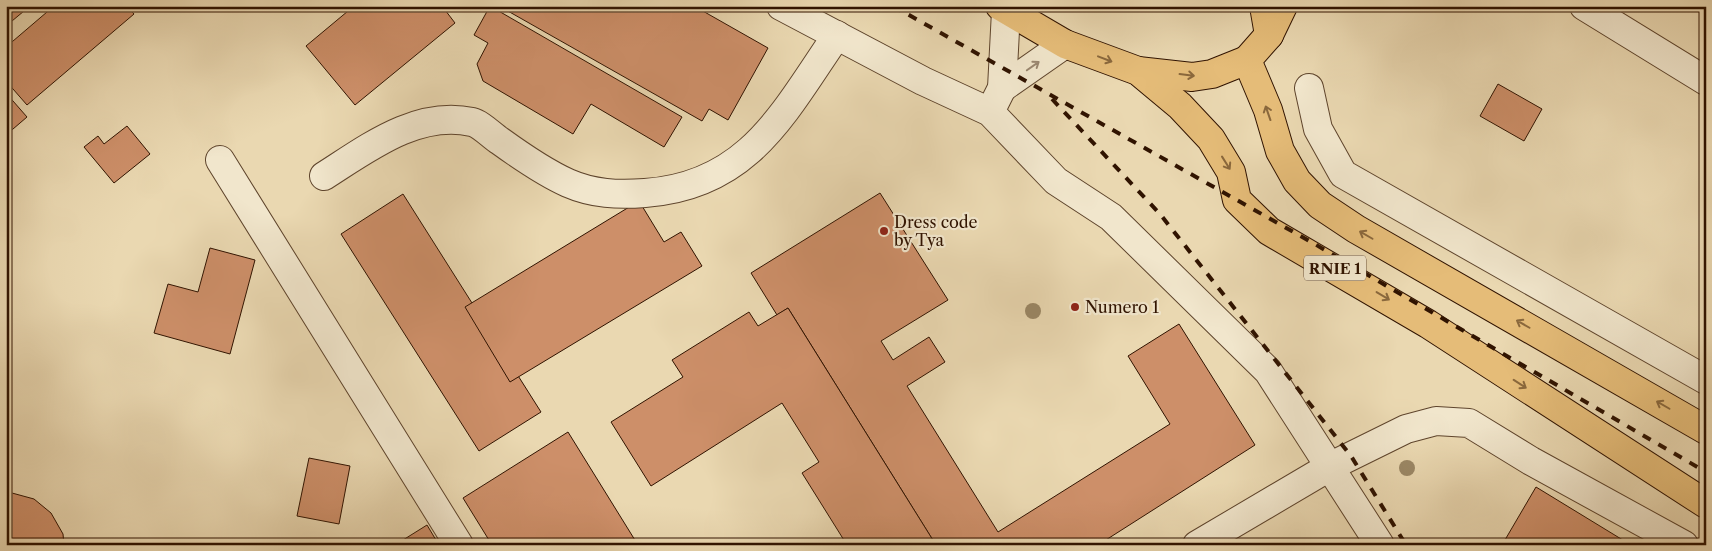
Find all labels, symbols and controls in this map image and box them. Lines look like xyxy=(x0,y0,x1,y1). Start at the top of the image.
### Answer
one-way arrow xyxy=(1097,55,1113,64)
one-way arrow xyxy=(1026,61,1040,71)
one-way arrow xyxy=(1178,70,1194,80)
one-way arrow xyxy=(1263,105,1273,121)
one-way arrow xyxy=(1221,155,1231,169)
place label: Dress code by Tya xyxy=(894,212,978,250)
marker: Dress code by Tya xyxy=(878,225,890,237)
one-way arrow xyxy=(1360,229,1374,239)
road number: RNIE 1 xyxy=(1304,256,1366,280)
one-way arrow xyxy=(1376,292,1390,302)
place label: Numero 1 xyxy=(1085,297,1159,317)
marker: Numero 1 xyxy=(1069,301,1081,313)
one-way arrow xyxy=(1516,319,1530,329)
one-way arrow xyxy=(1513,378,1527,389)
one-way arrow xyxy=(1657,400,1671,410)

